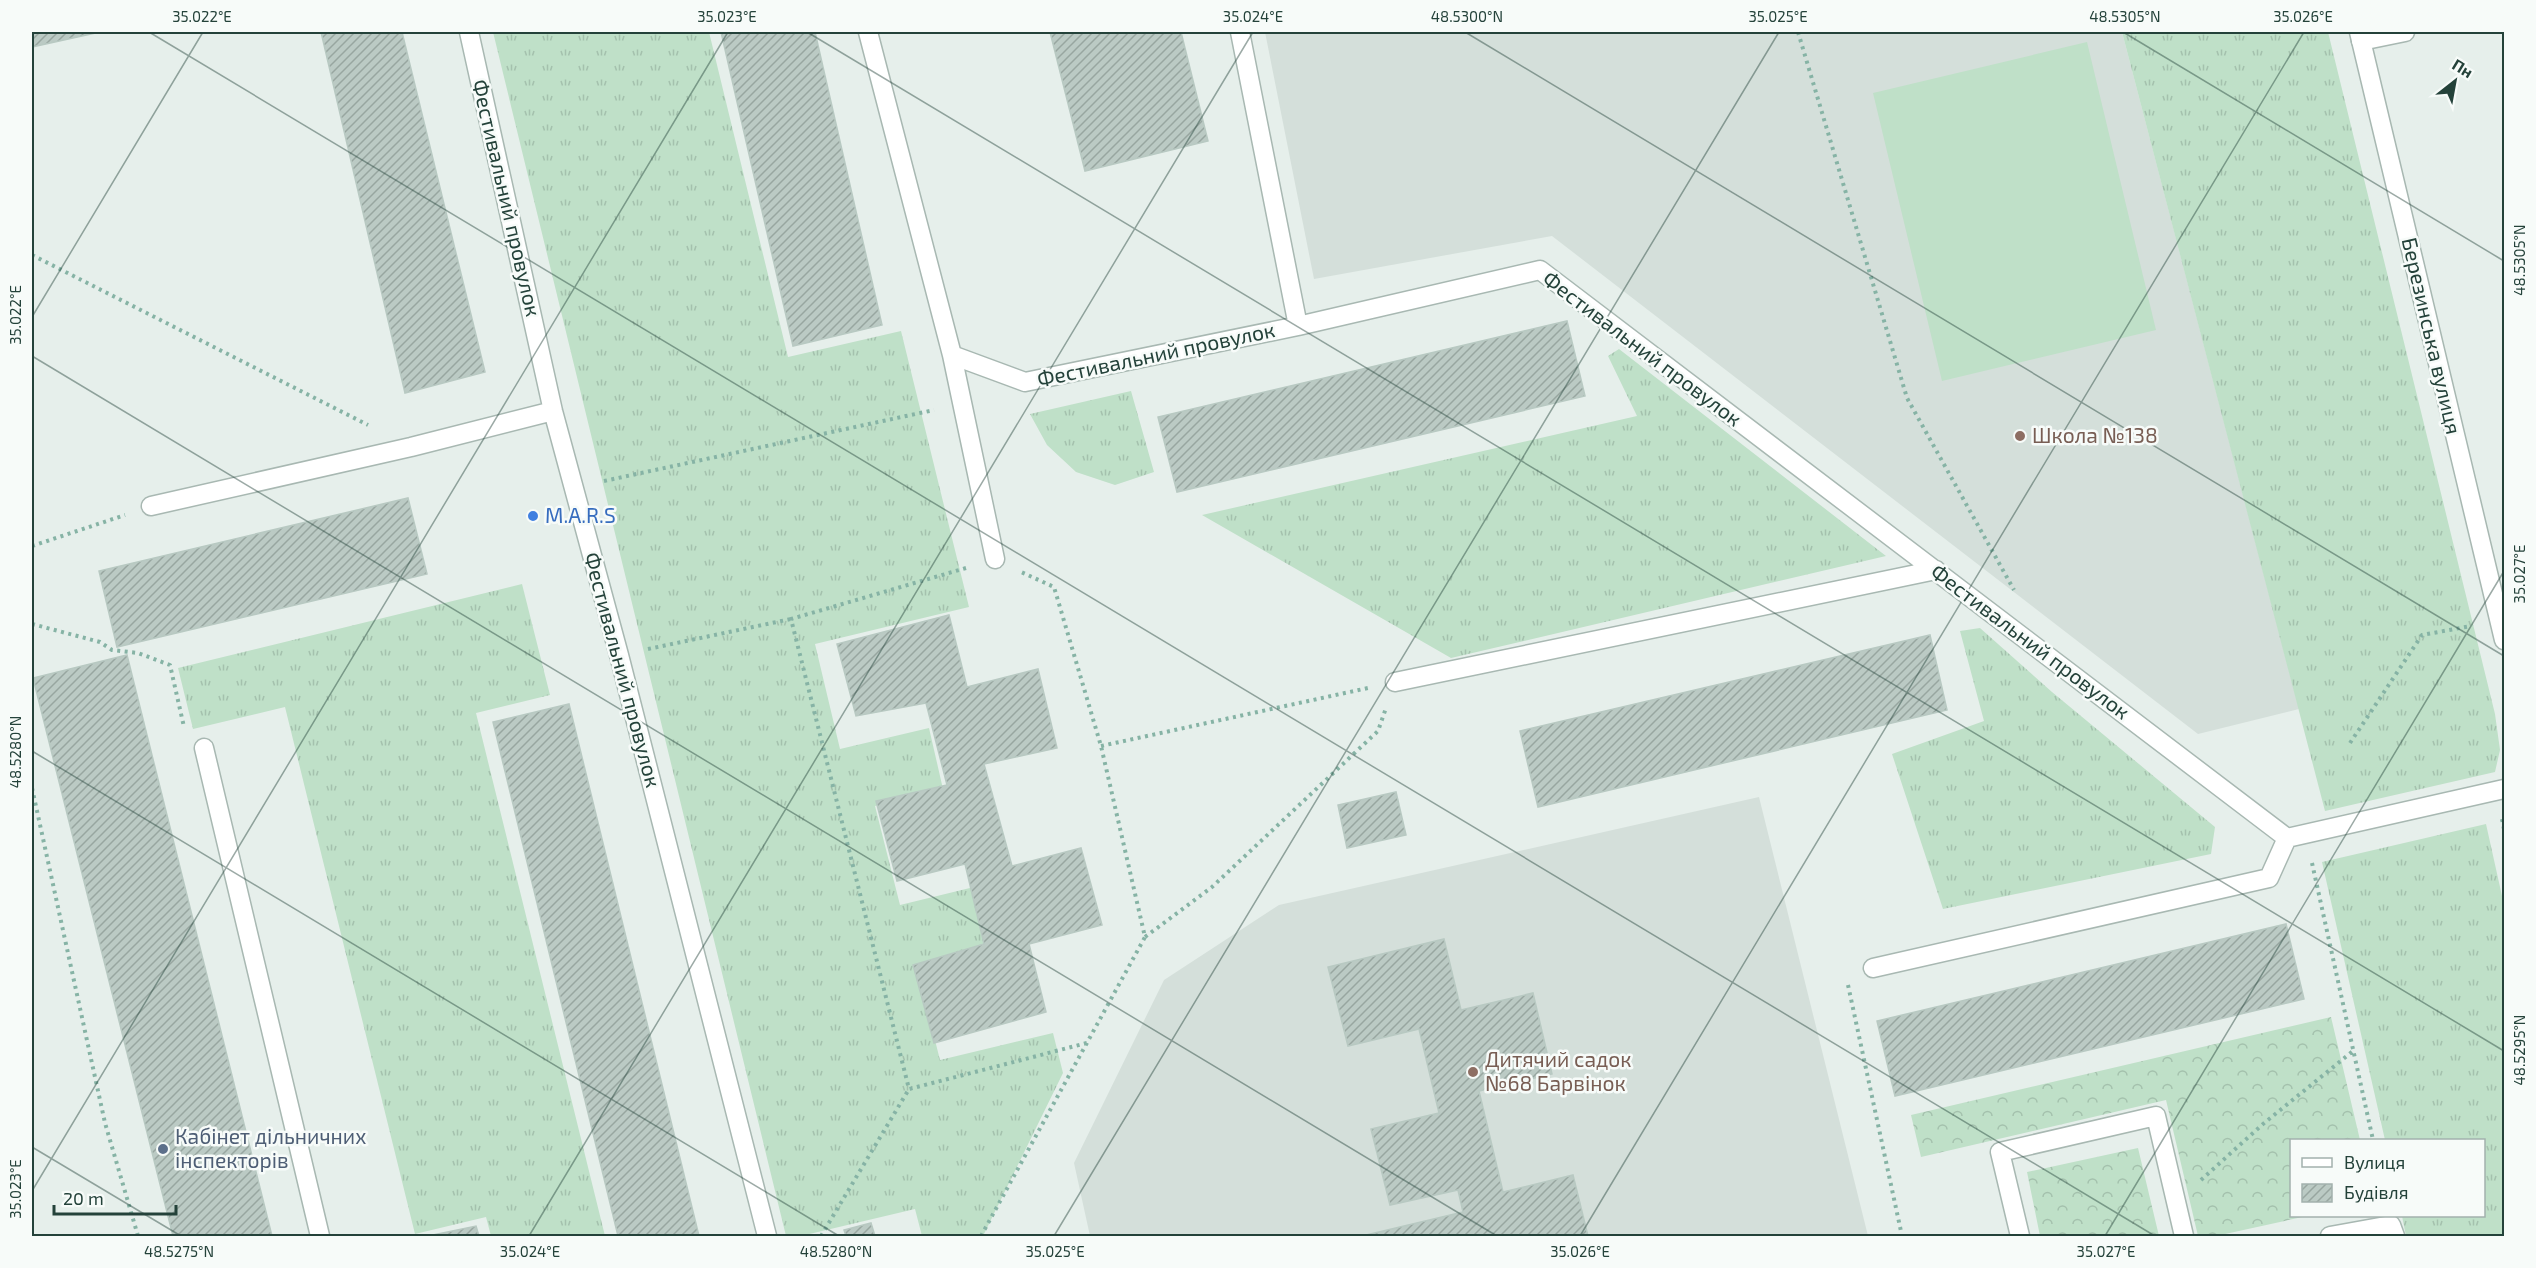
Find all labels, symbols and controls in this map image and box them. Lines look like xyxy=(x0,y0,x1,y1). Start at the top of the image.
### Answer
text: 35.022°E xyxy=(172,7,232,25)
text: 35.023°E xyxy=(697,7,757,25)
text: 35.024°E xyxy=(1223,7,1283,25)
text: 48.5300°N xyxy=(1431,7,1503,25)
text: 35.025°E xyxy=(1748,7,1808,25)
text: 48.5305°N xyxy=(2089,7,2161,25)
text: 35.026°E xyxy=(2273,7,2333,25)
north arrow xyxy=(2425,51,2485,111)
text: Пн xyxy=(2449,54,2477,81)
street label: Фестивальний провулок xyxy=(467,77,547,319)
text: 48.5305°N xyxy=(2510,224,2528,296)
street label: Березинська вулиця xyxy=(2397,235,2467,437)
street label: Фестивальний провулок xyxy=(1538,265,1747,431)
text: 35.022°E xyxy=(6,285,24,345)
street label: Фестивальний провулок xyxy=(1035,316,1277,392)
place label: Школа №138 xyxy=(2032,422,2158,447)
marker: Школа №138 xyxy=(2013,429,2027,443)
place label: M.A.R.S xyxy=(545,502,616,527)
marker: M.A.R.S xyxy=(526,509,540,523)
text: 35.027°E xyxy=(2510,545,2528,603)
street label: Фестивальний провулок xyxy=(579,549,667,790)
street label: Фестивальний провулок xyxy=(1926,558,2135,724)
text: 48.5280°N xyxy=(6,716,24,788)
text: 48.5295°N xyxy=(2510,1015,2528,1085)
place label: Дитячий садок №68 Барвінок xyxy=(1485,1046,1632,1095)
marker: Дитячий садок №68 Барвінок xyxy=(1466,1065,1480,1079)
place label: Кабінет дільничних інспекторів xyxy=(175,1123,366,1172)
legend xyxy=(2290,1139,2485,1217)
marker: Кабінет дільничних інспекторів xyxy=(156,1142,170,1156)
text: Вулиця xyxy=(2344,1151,2405,1173)
text: 35.023°E xyxy=(6,1159,24,1219)
scale bar xyxy=(54,1178,176,1216)
text: Будівля xyxy=(2344,1181,2408,1203)
text: 20 m xyxy=(63,1187,104,1209)
text: 48.5275°N xyxy=(144,1242,214,1260)
text: 35.024°E xyxy=(500,1242,560,1260)
text: 48.5280°N xyxy=(800,1242,872,1260)
text: 35.025°E xyxy=(1025,1242,1085,1260)
text: 35.026°E xyxy=(1550,1242,1610,1260)
text: 35.027°E xyxy=(2077,1242,2135,1260)

